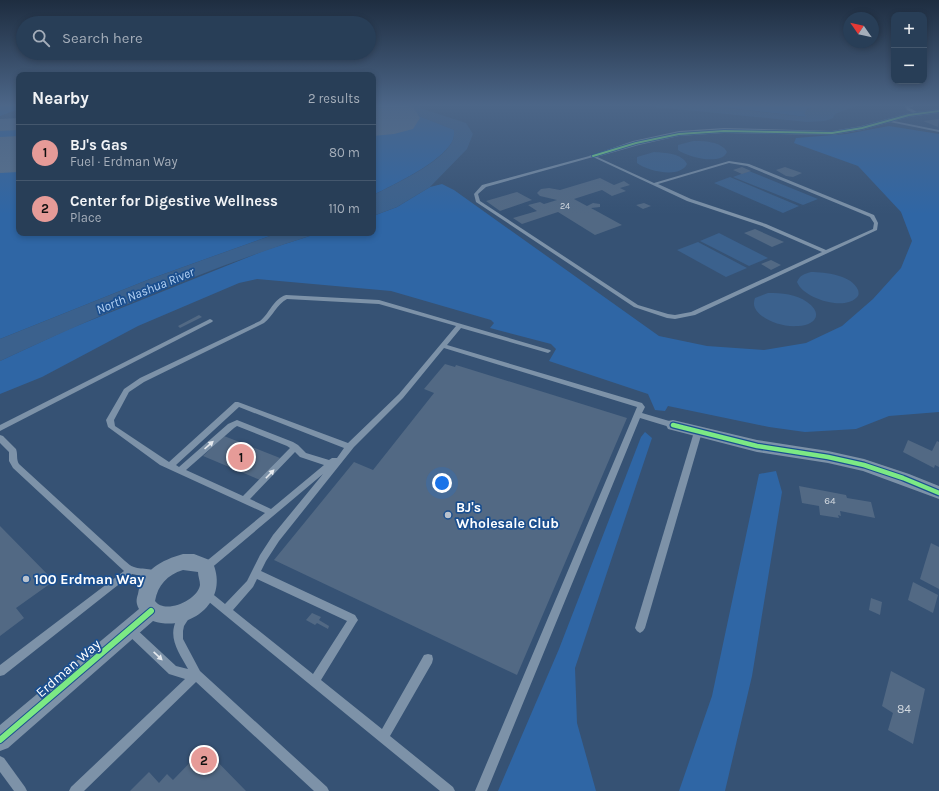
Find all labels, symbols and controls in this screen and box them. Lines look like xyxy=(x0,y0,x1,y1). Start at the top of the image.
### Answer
north arrow xyxy=(843,12,879,48)
map controls xyxy=(891,12,927,84)
button: + xyxy=(891,12,927,48)
search box xyxy=(16,16,376,60)
icon: search xyxy=(30,27,52,49)
text: Search here xyxy=(62,29,143,47)
button: − xyxy=(891,48,927,84)
text: Nearby xyxy=(32,88,89,108)
text: 2 results xyxy=(308,91,360,106)
text: BJ's Gas xyxy=(70,136,128,154)
text: 1 xyxy=(43,145,47,160)
text: 80 m xyxy=(329,145,360,160)
text: Fuel · Erdman Way xyxy=(70,154,178,169)
text: Center for Digestive Wellness xyxy=(70,192,278,210)
text: 2 xyxy=(41,201,49,216)
text: 110 m xyxy=(328,201,360,216)
house number: 24 xyxy=(560,201,570,211)
text: Place xyxy=(70,210,101,225)
water label: North Nashua River xyxy=(94,264,197,317)
one-way arrow xyxy=(204,441,215,450)
pin: 1 xyxy=(228,442,254,472)
one-way arrow xyxy=(265,469,274,479)
your location xyxy=(432,473,452,493)
house number: 64 xyxy=(824,495,836,507)
place label: BJ's Wholesale Club xyxy=(456,499,559,532)
marker: BJ's Wholesale Club xyxy=(443,510,453,520)
place label: 100 Erdman Way xyxy=(34,571,144,588)
marker: 100 Erdman Way xyxy=(21,574,31,584)
street label: Erdman Way xyxy=(33,635,104,701)
one-way arrow xyxy=(153,651,163,661)
house number: 84 xyxy=(897,702,911,716)
pin: 2 xyxy=(191,745,217,775)

